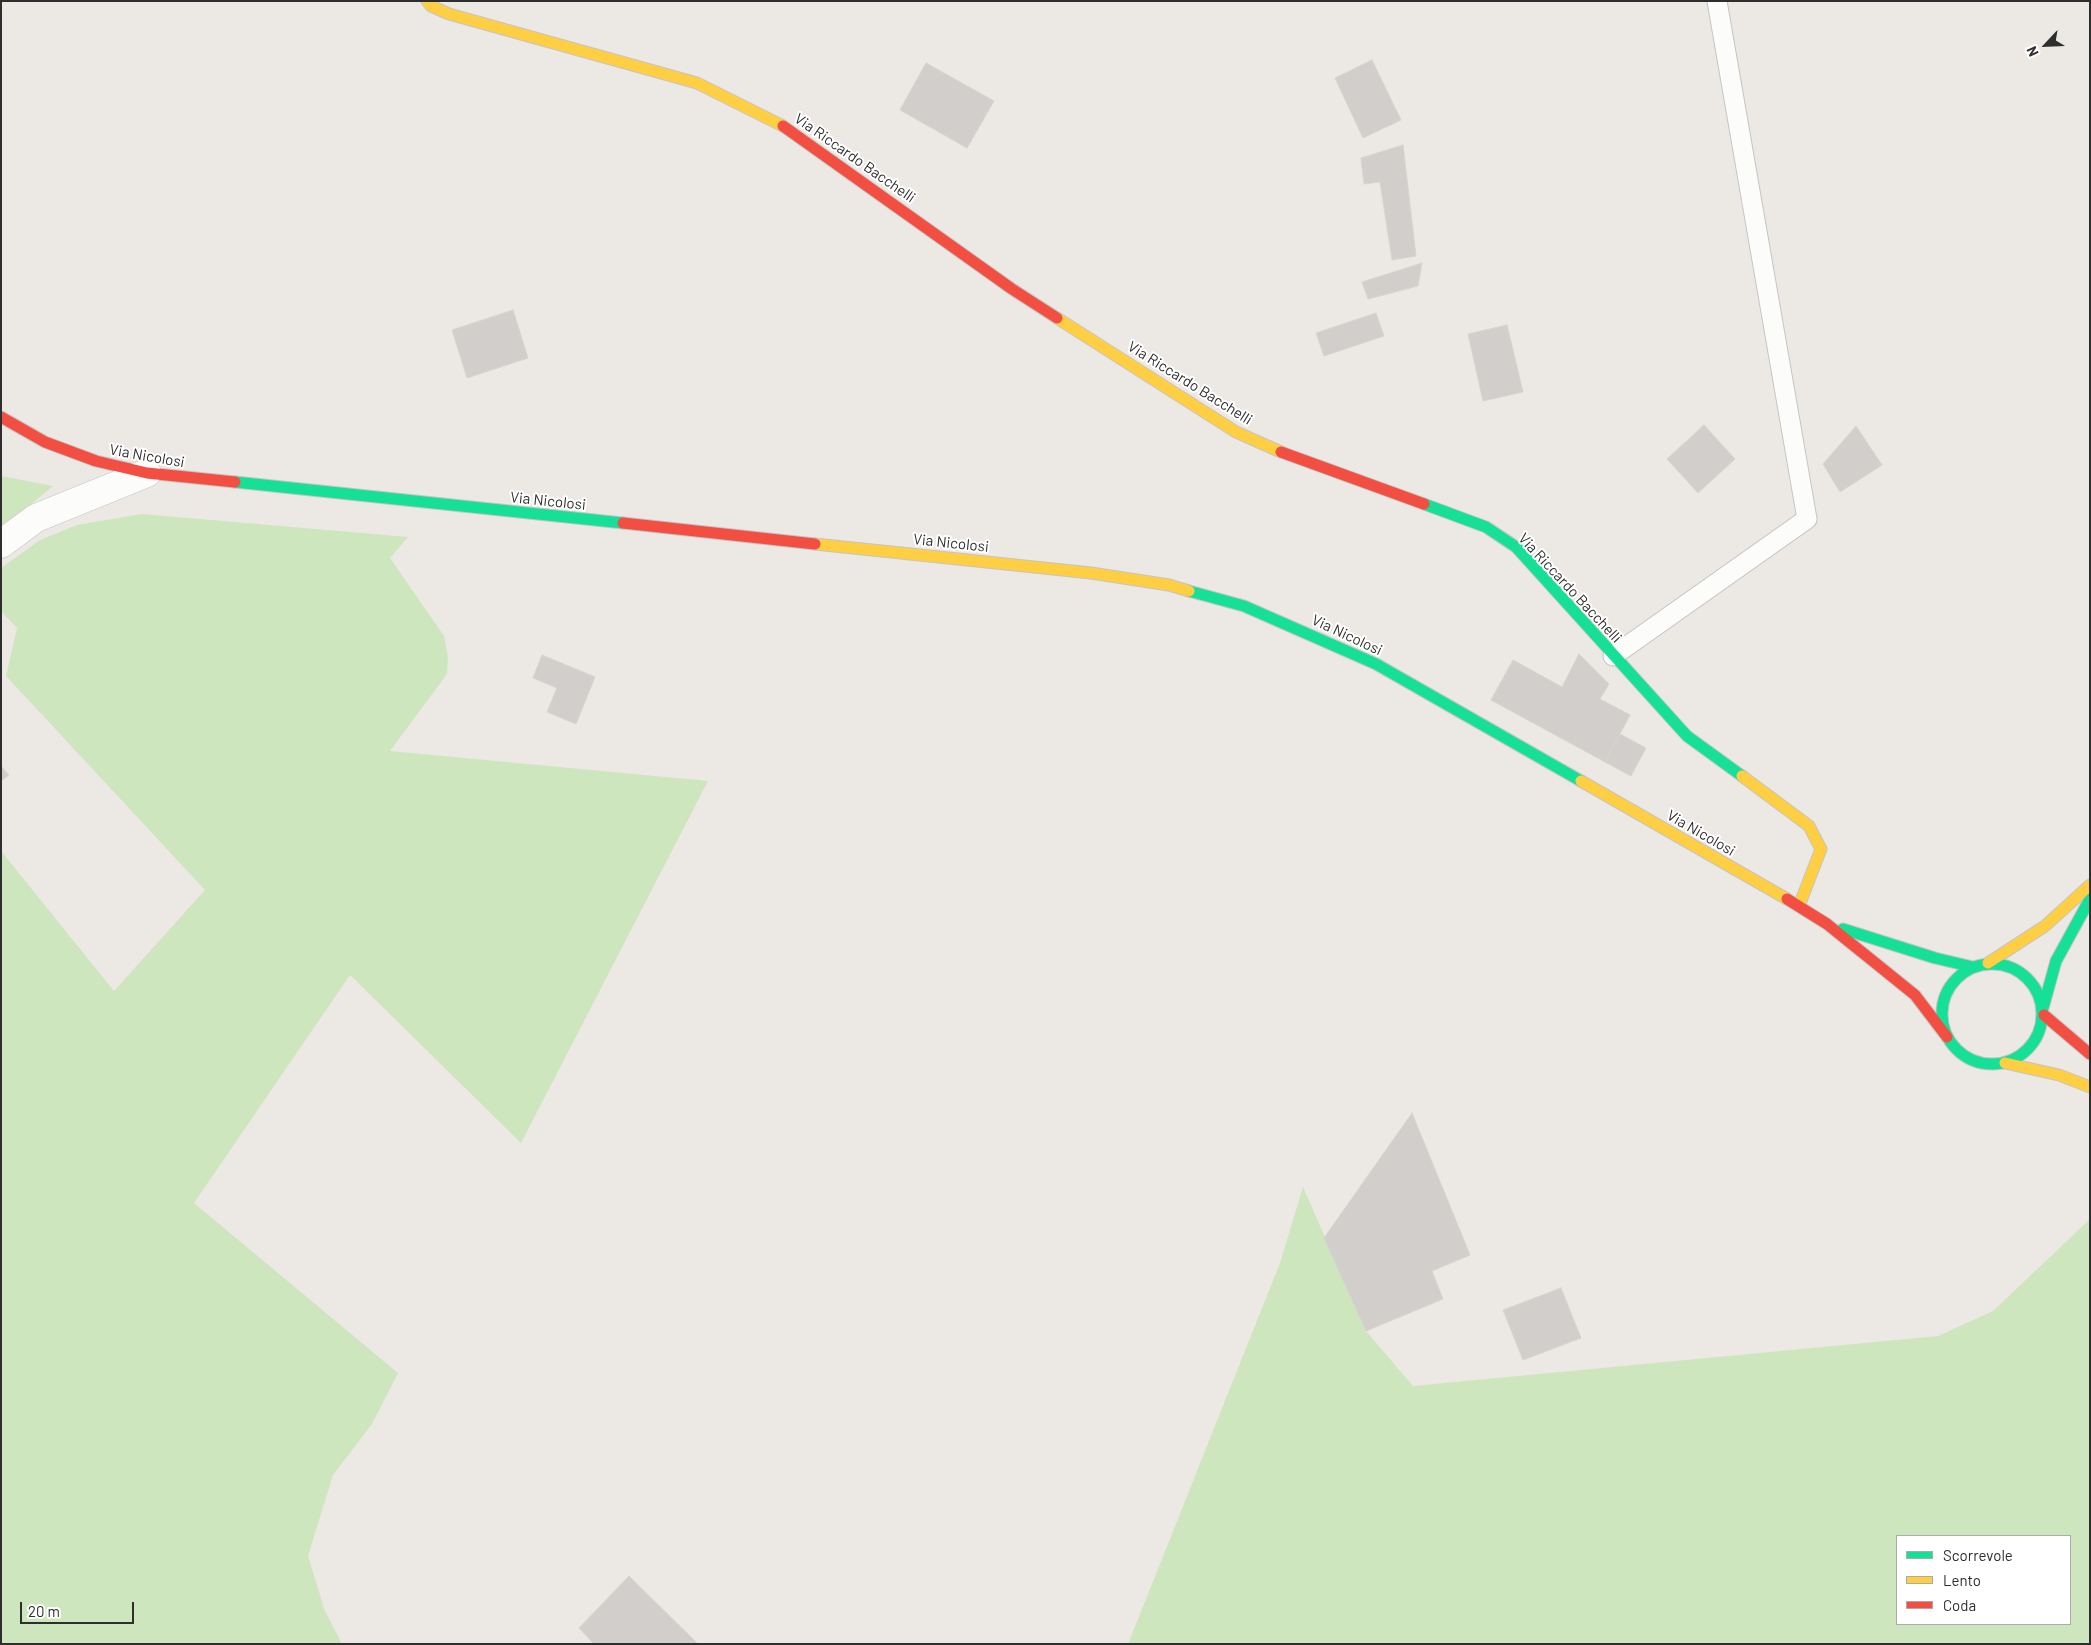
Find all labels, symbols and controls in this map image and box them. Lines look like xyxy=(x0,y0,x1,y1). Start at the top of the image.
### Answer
north arrow xyxy=(2021,20,2071,70)
text: N xyxy=(2022,44,2042,59)
street label: Via Riccardo Bacchelli xyxy=(791,109,919,207)
street label: Via Riccardo Bacchelli xyxy=(1124,337,1256,429)
street label: Via Nicolosi xyxy=(108,441,186,471)
street label: Via Nicolosi xyxy=(509,488,587,514)
street label: Via Riccardo Bacchelli xyxy=(1514,529,1626,647)
street label: Via Nicolosi xyxy=(912,530,990,556)
street label: Via Nicolosi xyxy=(1309,611,1385,659)
street label: Via Nicolosi xyxy=(1664,806,1738,860)
legend xyxy=(1896,1535,2071,1625)
text: Scorrevole xyxy=(1943,1546,2013,1564)
text: Lento xyxy=(1943,1571,1981,1589)
scale bar xyxy=(22,1592,136,1624)
text: Coda xyxy=(1943,1596,1976,1614)
text: 20 m xyxy=(28,1602,60,1620)

